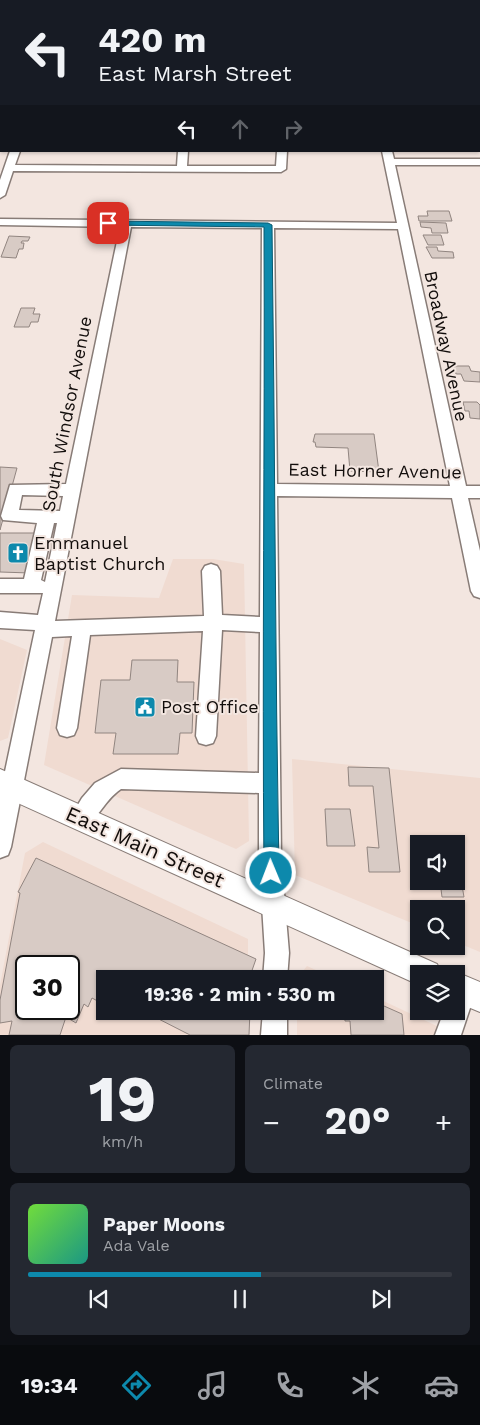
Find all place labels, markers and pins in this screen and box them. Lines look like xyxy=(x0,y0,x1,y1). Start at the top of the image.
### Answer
pin xyxy=(87,202,129,244)
place label: Emmanuel Baptist Church xyxy=(34,532,165,574)
church icon: Emmanuel Baptist Church xyxy=(6,541,30,565)
public building icon: Post Office xyxy=(133,695,157,719)
place label: Post Office xyxy=(161,696,259,717)

